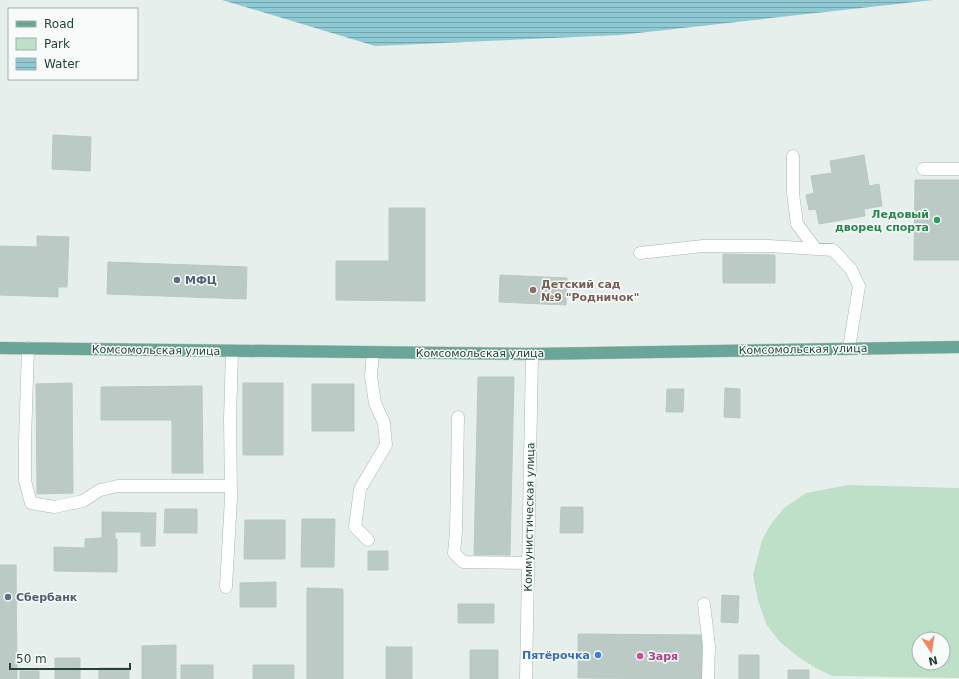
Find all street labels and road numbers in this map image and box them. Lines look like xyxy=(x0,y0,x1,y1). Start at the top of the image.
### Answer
street label: Комсомольская улица xyxy=(739,342,867,357)
street label: Комсомольская улица xyxy=(92,343,220,358)
street label: Комсомольская улица xyxy=(416,347,544,360)
street label: Коммунистическая улица xyxy=(522,442,537,592)

